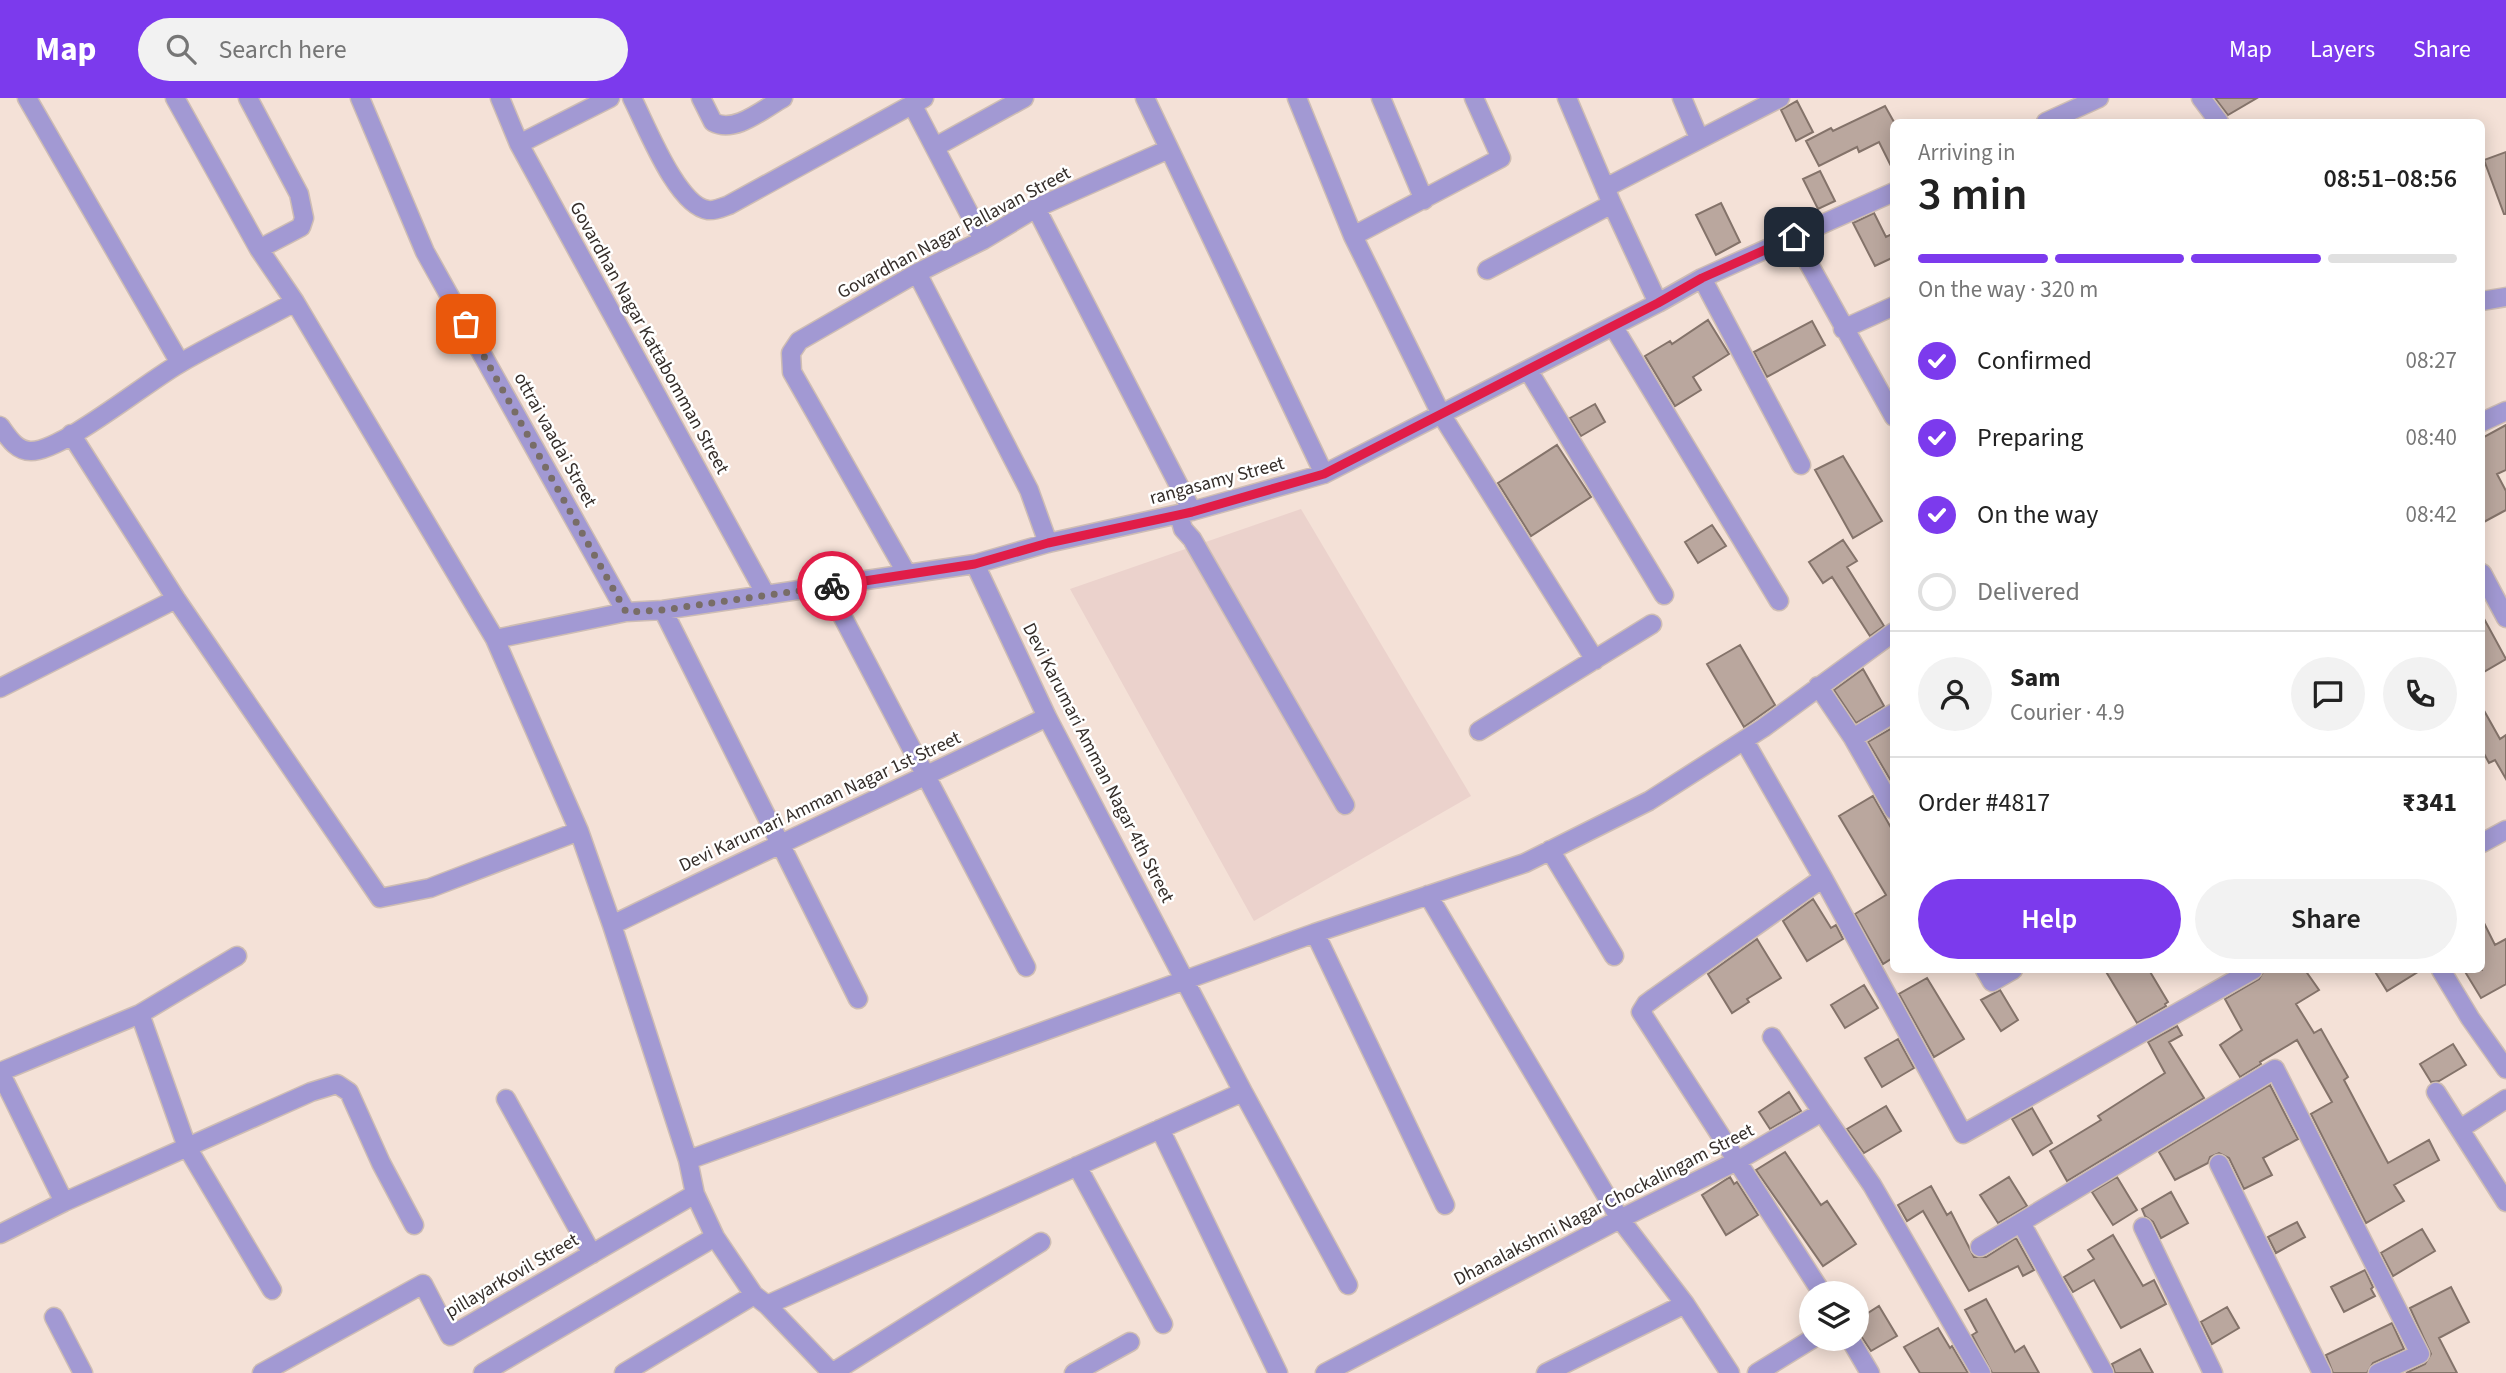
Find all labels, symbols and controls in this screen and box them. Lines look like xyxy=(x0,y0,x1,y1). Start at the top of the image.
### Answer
search box xyxy=(138,18,628,81)
text: Map xyxy=(35,26,96,73)
icon: search xyxy=(162,30,200,68)
text: Search here xyxy=(218,31,347,68)
text: Map xyxy=(2229,32,2272,67)
text: Layers xyxy=(2310,32,2375,67)
text: Share xyxy=(2413,32,2471,67)
text: Arriving in xyxy=(1918,136,2016,169)
street label: Govardhan Nagar Pallavan Street xyxy=(833,160,1076,306)
text: 08:51–08:56 xyxy=(2324,160,2457,197)
text: 3 min xyxy=(1918,162,2027,227)
street label: Govardhan Nagar Kattabomman Street xyxy=(563,197,736,480)
pin xyxy=(1764,207,1824,267)
icon: home xyxy=(1775,218,1813,256)
text: On the way · 320 m xyxy=(1918,273,2098,306)
pin xyxy=(436,294,496,354)
icon: bag xyxy=(447,305,485,343)
icon: check xyxy=(1918,342,1956,380)
text: Confirmed xyxy=(1977,342,2092,379)
text: 08:27 xyxy=(2406,344,2457,377)
street label: ottrai vaadai Street xyxy=(507,368,604,513)
icon: check xyxy=(1918,419,1956,457)
text: Preparing xyxy=(1977,419,2083,456)
text: 08:40 xyxy=(2406,421,2457,454)
street label: rangasamy Street xyxy=(1147,450,1288,512)
icon: check xyxy=(1918,496,1956,534)
text: On the way xyxy=(1977,496,2098,533)
text: 08:42 xyxy=(2406,498,2457,531)
courier xyxy=(797,551,867,621)
icon: bike xyxy=(813,567,851,605)
text: Delivered xyxy=(1977,573,2080,610)
street label: Devi Karumari Amman Nagar 4th Street xyxy=(1015,618,1181,908)
button: person xyxy=(1918,657,1992,731)
button: chat xyxy=(2291,657,2365,731)
button: phone xyxy=(2383,657,2457,731)
text: Sam xyxy=(2010,659,2060,696)
text: Courier · 4.9 xyxy=(2010,696,2125,729)
street label: Devi Karumari Amman Nagar 1st Street xyxy=(675,724,966,879)
text: Order #4817 xyxy=(1918,784,2050,821)
text: ₹341 xyxy=(2402,784,2457,821)
button: Help xyxy=(1918,879,2181,959)
button: Share xyxy=(2195,879,2457,959)
street label: Dhanalakshmi Nagar Chockalingam Street xyxy=(1449,1117,1759,1293)
street label: pillayarKovil Street xyxy=(440,1227,584,1325)
map controls xyxy=(1799,1281,1869,1351)
button: layers xyxy=(1799,1281,1869,1351)

